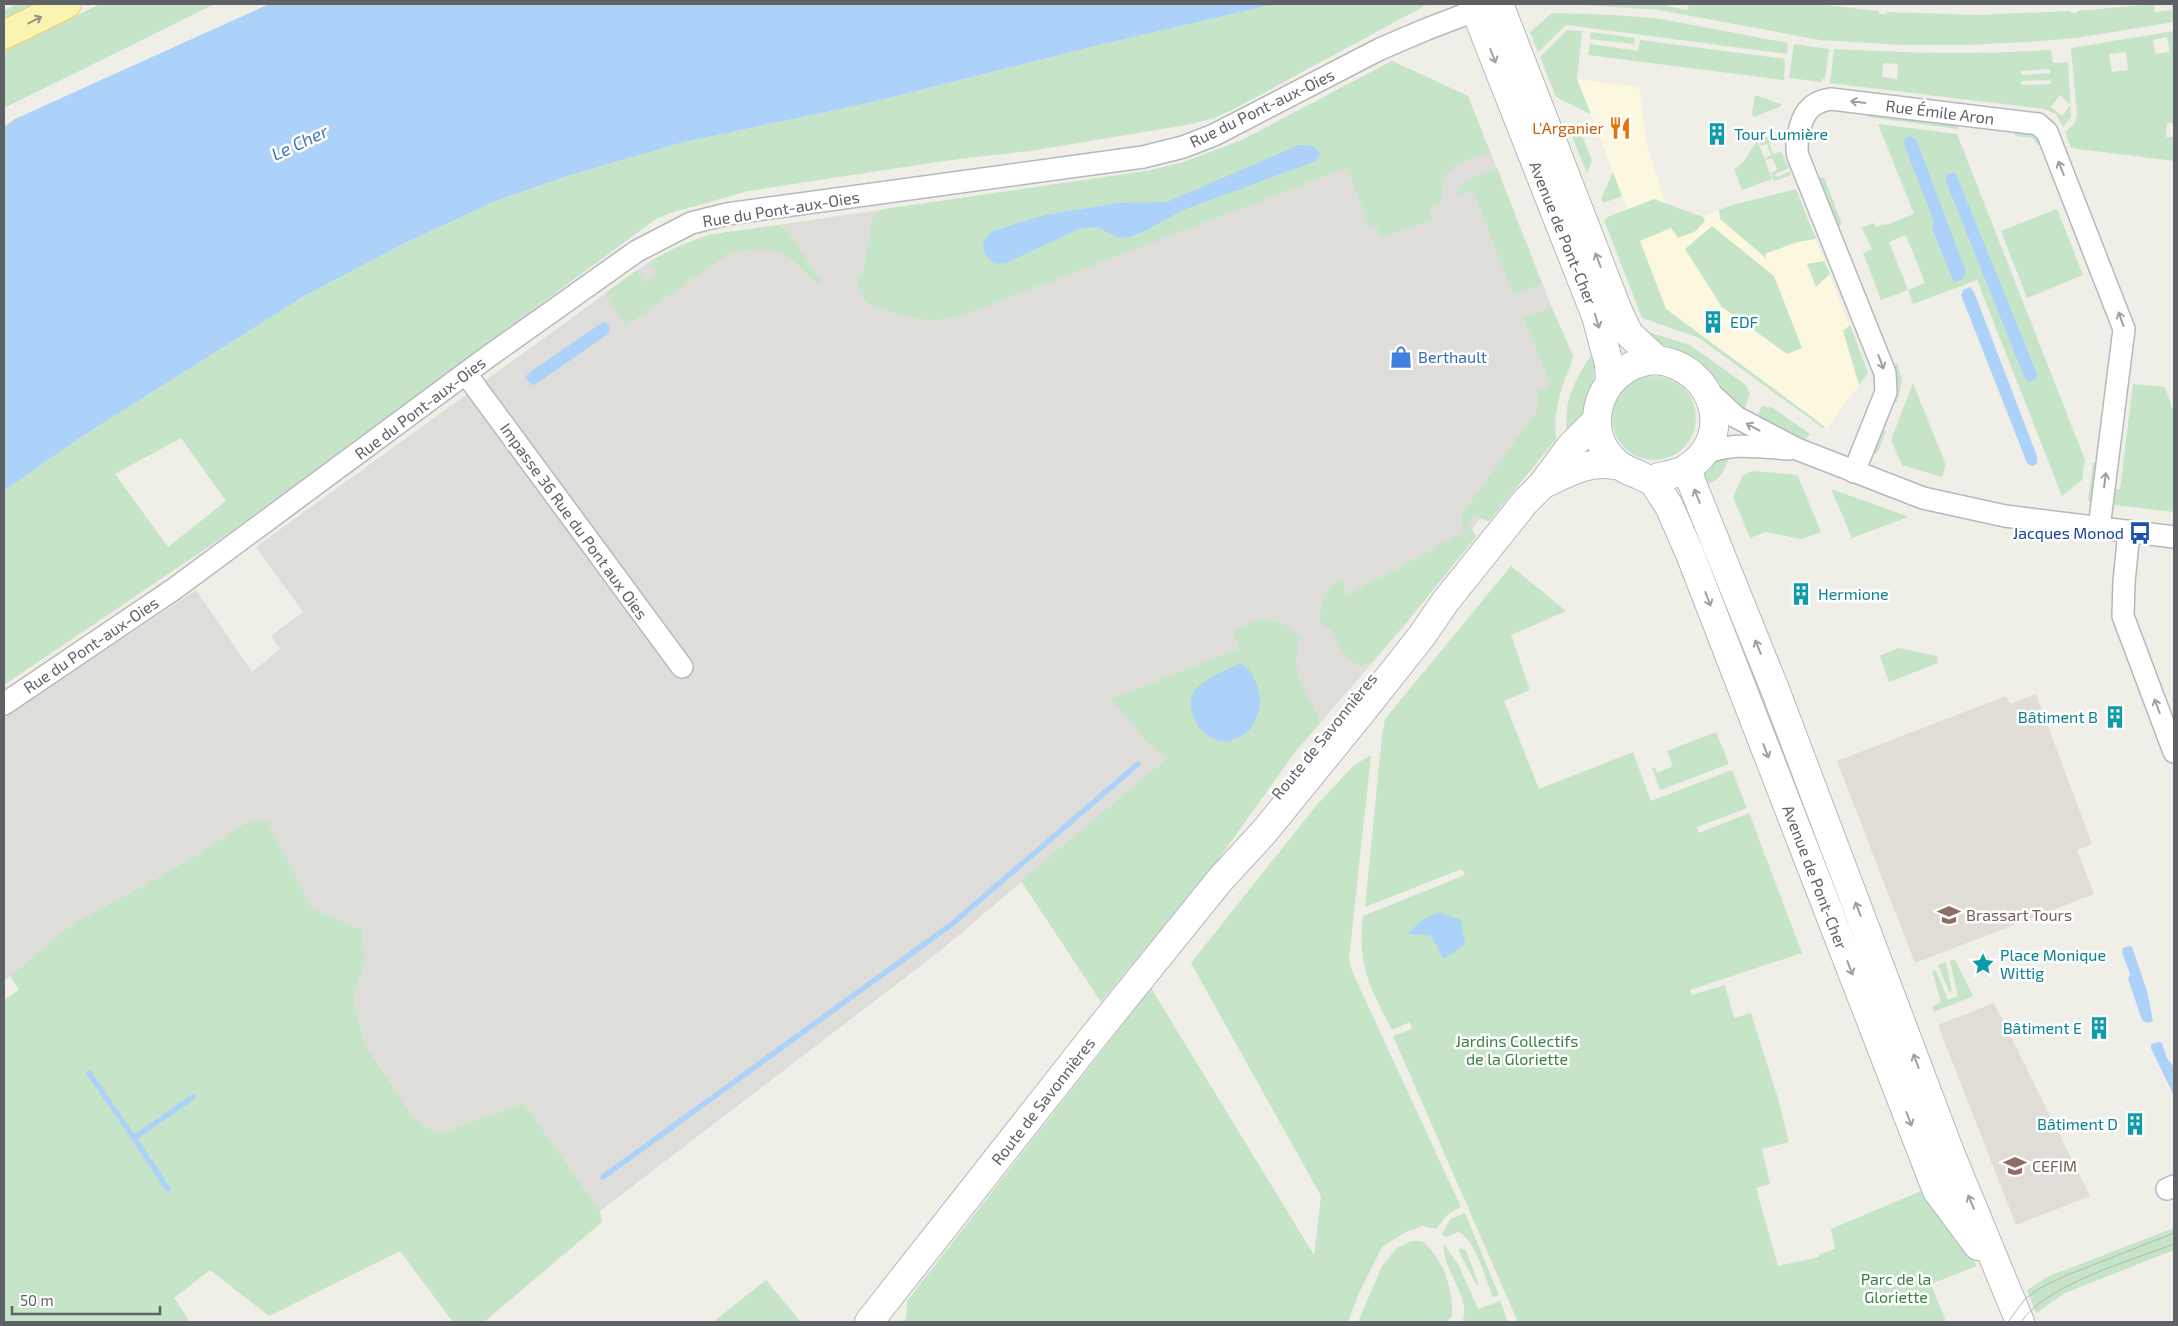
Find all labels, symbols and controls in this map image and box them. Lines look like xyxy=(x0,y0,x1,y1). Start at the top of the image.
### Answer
one-way arrow xyxy=(28,14,43,24)
one-way arrow xyxy=(1489,48,1498,63)
street label: Rue du Pont-aux-Oies xyxy=(1186,64,1337,151)
street label: Rue Émile Aron xyxy=(1885,95,1995,128)
one-way arrow xyxy=(1850,97,1866,107)
restaurant icon: L'Arganier xyxy=(1607,115,1633,141)
place label: L'Arganier xyxy=(1532,118,1605,137)
water label: Le Cher xyxy=(268,119,332,165)
building icon: Tour Lumière xyxy=(1704,121,1730,147)
place label: Tour Lumière xyxy=(1734,124,1828,143)
street label: Avenue de Pont-Cher xyxy=(1526,158,1601,308)
one-way arrow xyxy=(2056,161,2065,176)
street label: Rue du Pont-aux-Oies xyxy=(701,187,861,230)
one-way arrow xyxy=(1593,253,1603,268)
building icon: EDF xyxy=(1700,309,1726,335)
one-way arrow xyxy=(2115,311,2125,327)
place label: EDF xyxy=(1730,312,1759,331)
one-way arrow xyxy=(1592,313,1602,329)
shop icon: Berthault xyxy=(1388,344,1414,370)
place label: Berthault xyxy=(1418,347,1487,366)
street label: Rue du Pont-aux-Oies xyxy=(351,352,489,463)
one-way arrow xyxy=(1877,353,1886,369)
street label: Impasse 36 Rue du Pont aux Oies xyxy=(497,419,652,623)
one-way arrow xyxy=(1747,421,1761,431)
one-way arrow xyxy=(2100,472,2110,488)
one-way arrow xyxy=(1692,489,1701,504)
bus stop icon: Jacques Monod xyxy=(2127,520,2153,546)
place label: Jacques Monod xyxy=(2013,523,2124,542)
building icon: Hermione xyxy=(1788,581,1814,607)
place label: Hermione xyxy=(1818,584,1889,603)
street label: Rue du Pont-aux-Oies xyxy=(20,592,162,697)
one-way arrow xyxy=(1704,592,1713,607)
one-way arrow xyxy=(1753,640,1762,655)
street label: Route de Savonnières xyxy=(1267,669,1380,803)
one-way arrow xyxy=(2152,699,2161,714)
building icon: Bâtiment B xyxy=(2102,704,2128,730)
place label: Bâtiment B xyxy=(2018,707,2098,726)
one-way arrow xyxy=(1762,743,1771,758)
street label: Avenue de Pont-Cher xyxy=(1779,802,1852,952)
one-way arrow xyxy=(1853,902,1862,917)
school or university icon: Brassart Tours xyxy=(1936,902,1962,928)
place label: Brassart Tours xyxy=(1966,905,2072,924)
place label: Place Monique Wittig xyxy=(2000,945,2106,982)
place icon: Place Monique Wittig xyxy=(1970,951,1996,977)
one-way arrow xyxy=(1846,960,1855,975)
building icon: Bâtiment E xyxy=(2086,1015,2112,1041)
place label: Bâtiment E xyxy=(2003,1018,2082,1037)
park label: Jardins Collectifs de la Gloriette xyxy=(1455,1031,1579,1068)
street label: Route de Savonnières xyxy=(987,1033,1098,1168)
one-way arrow xyxy=(1910,1054,1920,1069)
one-way arrow xyxy=(1905,1111,1914,1126)
building icon: Bâtiment D xyxy=(2122,1111,2148,1137)
place label: Bâtiment D xyxy=(2037,1114,2118,1133)
school or university icon: CEFIM xyxy=(2002,1153,2028,1179)
place label: CEFIM xyxy=(2032,1156,2077,1175)
one-way arrow xyxy=(1966,1195,1975,1210)
park label: Parc de la Gloriette xyxy=(1861,1269,1931,1306)
scale bar xyxy=(12,1284,160,1316)
text: 50 m xyxy=(20,1291,54,1309)

